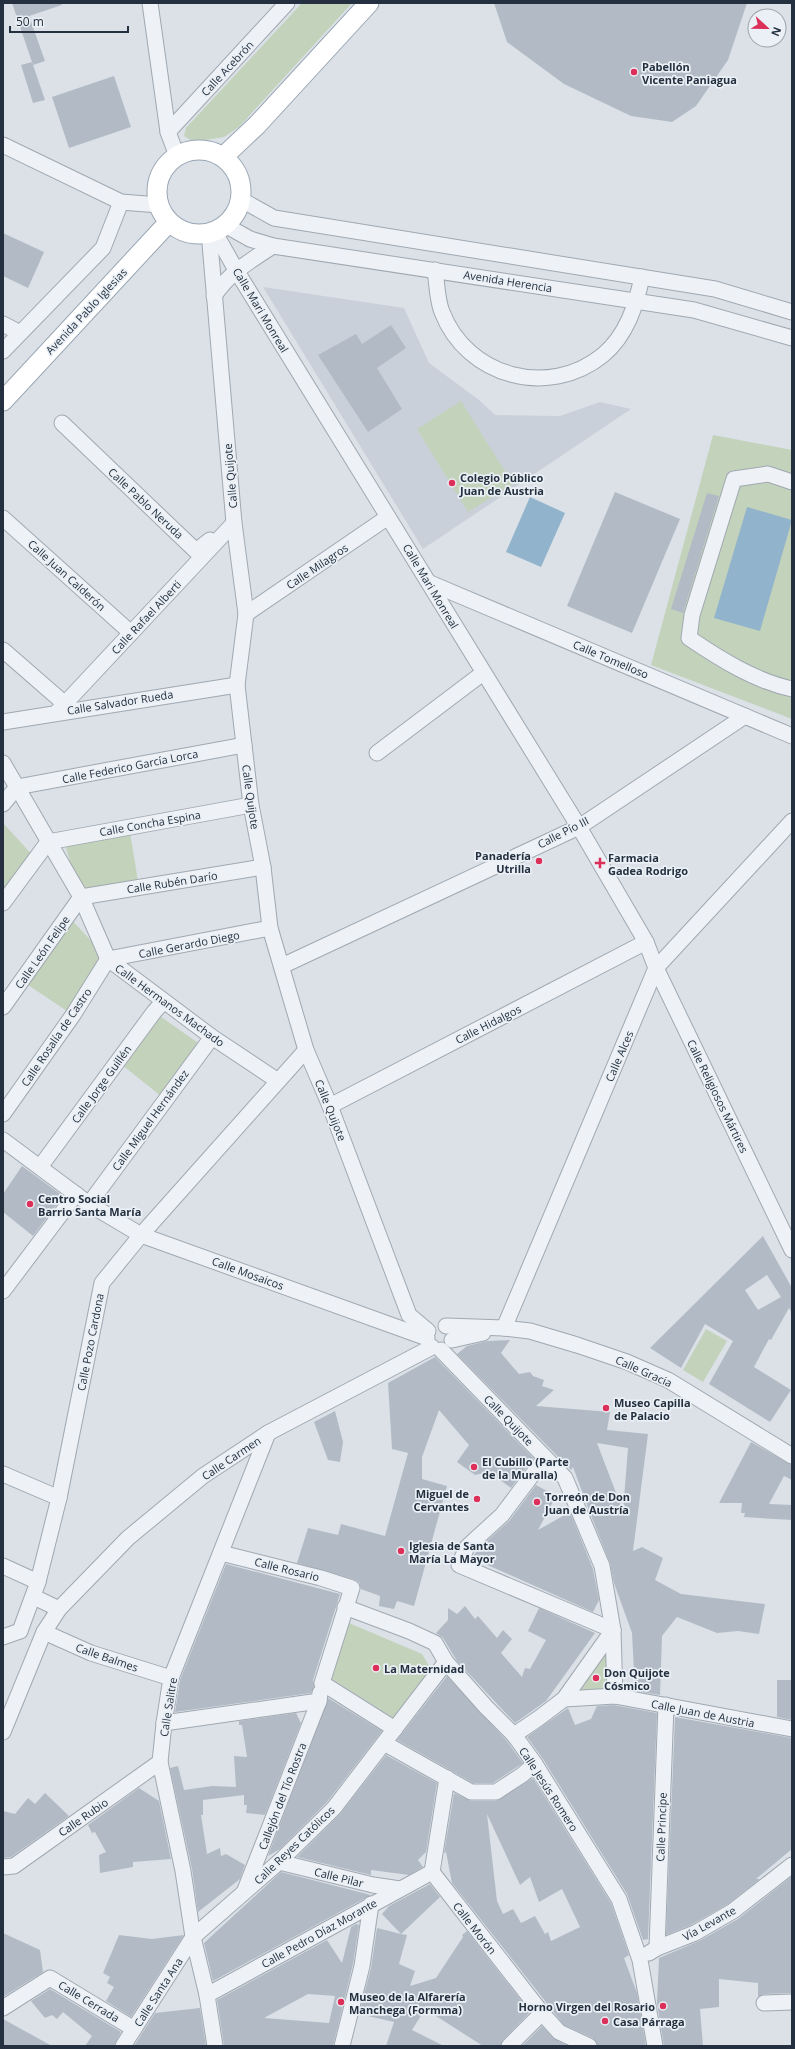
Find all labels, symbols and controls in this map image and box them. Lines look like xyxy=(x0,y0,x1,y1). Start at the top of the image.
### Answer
scale bar xyxy=(10,8,128,34)
north arrow xyxy=(747,8,787,48)
text: 50 m xyxy=(16,13,44,30)
text: N xyxy=(768,25,785,39)
street label: Calle Acebrón xyxy=(197,37,257,99)
place label: Pabellón Vicente Paniagua xyxy=(642,59,737,87)
marker: Pabellón Vicente Paniagua xyxy=(629,67,639,77)
street label: Avenida Pablo Iglesias xyxy=(42,265,130,357)
street label: Calle Mari Monreal xyxy=(230,265,292,355)
street label: Avenida Herencia xyxy=(463,267,553,295)
street label: Calle Quijote xyxy=(220,443,240,509)
street label: Calle Pablo Neruda xyxy=(105,464,187,542)
place label: Colegio Público Juan de Austria xyxy=(459,470,544,498)
marker: Colegio Público Juan de Austria xyxy=(447,478,457,488)
street label: Calle Juan Calderón xyxy=(25,536,109,614)
street label: Calle Milagros xyxy=(283,540,351,592)
street label: Calle Mari Monreal xyxy=(400,541,462,631)
street label: Calle Rafael Alberti xyxy=(108,577,184,657)
street label: Calle Tomelloso xyxy=(571,636,651,682)
street label: Calle Salvador Rueda xyxy=(66,686,174,718)
street label: Calle Federico García Lorca xyxy=(61,745,199,787)
street label: Calle Quijote xyxy=(239,764,263,830)
street label: Calle Concha Espina xyxy=(98,807,202,839)
street label: Calle Pío III xyxy=(535,813,591,851)
place label: Panadería Utrilla xyxy=(475,848,531,876)
place label: Farmacia Gadea Rodrigo xyxy=(608,850,688,878)
marker: Panadería Utrilla xyxy=(534,856,544,866)
marker: Farmacia Gadea Rodrigo xyxy=(595,858,605,868)
street label: Calle Rubén Darío xyxy=(126,867,219,897)
street label: Calle León Felipe xyxy=(11,912,73,992)
street label: Calle Gerardo Diego xyxy=(137,927,241,961)
street label: Calle Hermanos Machado xyxy=(112,960,228,1050)
street label: Calle Rosalía de Castro xyxy=(17,984,95,1089)
street label: Calle Hidalgos xyxy=(453,1001,523,1047)
street label: Calle Alces xyxy=(602,1028,636,1084)
street label: Calle Religiosos Mártires xyxy=(684,1037,752,1155)
street label: Calle Jorge Guillén xyxy=(68,1042,134,1126)
street label: Calle Miguel Hernández xyxy=(108,1067,192,1173)
street label: Calle Quijote xyxy=(312,1077,350,1143)
place label: Centro Social Barrio Santa María xyxy=(38,1191,141,1219)
marker: Centro Social Barrio Santa María xyxy=(25,1199,35,1209)
street label: Calle Mosaicos xyxy=(210,1253,286,1293)
street label: Calle Pozo Cardona xyxy=(73,1292,107,1392)
street label: Calle Gracia xyxy=(613,1352,675,1390)
street label: Calle Quijote xyxy=(481,1391,537,1449)
place label: Museo Capilla de Palacio xyxy=(614,1395,691,1423)
marker: Museo Capilla de Palacio xyxy=(601,1403,611,1413)
street label: Calle Carmen xyxy=(199,1433,263,1483)
place label: El Cubillo (Parte de la Muralla) xyxy=(482,1454,569,1482)
marker: El Cubillo (Parte de la Muralla) xyxy=(469,1462,479,1472)
place label: Miguel de Cervantes xyxy=(414,1486,470,1514)
place label: Torreón de Don Juan de Austría xyxy=(544,1489,630,1517)
marker: Miguel de Cervantes xyxy=(472,1494,482,1504)
marker: Torreón de Don Juan de Austría xyxy=(532,1497,542,1507)
place label: Iglesia de Santa María La Mayor xyxy=(409,1538,495,1566)
marker: Iglesia de Santa María La Mayor xyxy=(396,1546,406,1556)
street label: Calle Rosario xyxy=(253,1554,321,1584)
street label: Calle Balmes xyxy=(74,1639,140,1675)
place label: La Maternidad xyxy=(384,1661,464,1676)
marker: La Maternidad xyxy=(371,1663,381,1673)
place label: Don Quijote Cósmico xyxy=(604,1665,670,1693)
marker: Don Quijote Cósmico xyxy=(591,1673,601,1683)
street label: Calle Salitre xyxy=(156,1676,180,1738)
street label: Calle Juan de Austria xyxy=(650,1696,756,1730)
street label: Callejón del Tío Rostra xyxy=(255,1740,309,1852)
street label: Calle Jesús Romero xyxy=(516,1744,582,1834)
street label: Calle Principe xyxy=(652,1792,670,1862)
street label: Calle Rubio xyxy=(55,1794,111,1840)
street label: Calle Reyes Católicos xyxy=(250,1803,338,1887)
street label: Calle Pilar xyxy=(313,1864,366,1890)
street label: Calle Pedro Díaz Morante xyxy=(259,1895,379,1971)
street label: Calle Morón xyxy=(450,1899,500,1957)
street label: Vía Levante xyxy=(680,1902,738,1944)
street label: Calle Santa Ana xyxy=(130,1955,186,2029)
street label: Calle Cerrada xyxy=(56,1977,122,2025)
place label: Museo de la Alfarería Manchega (Formma) xyxy=(349,1989,466,2017)
marker: Museo de la Alfarería Manchega (Formma) xyxy=(336,1997,346,2007)
place label: Horno Virgen del Rosario xyxy=(519,1999,655,2014)
marker: Horno Virgen del Rosario xyxy=(658,2001,668,2011)
place label: Casa Párraga xyxy=(613,2014,685,2029)
marker: Casa Párraga xyxy=(600,2016,610,2026)

